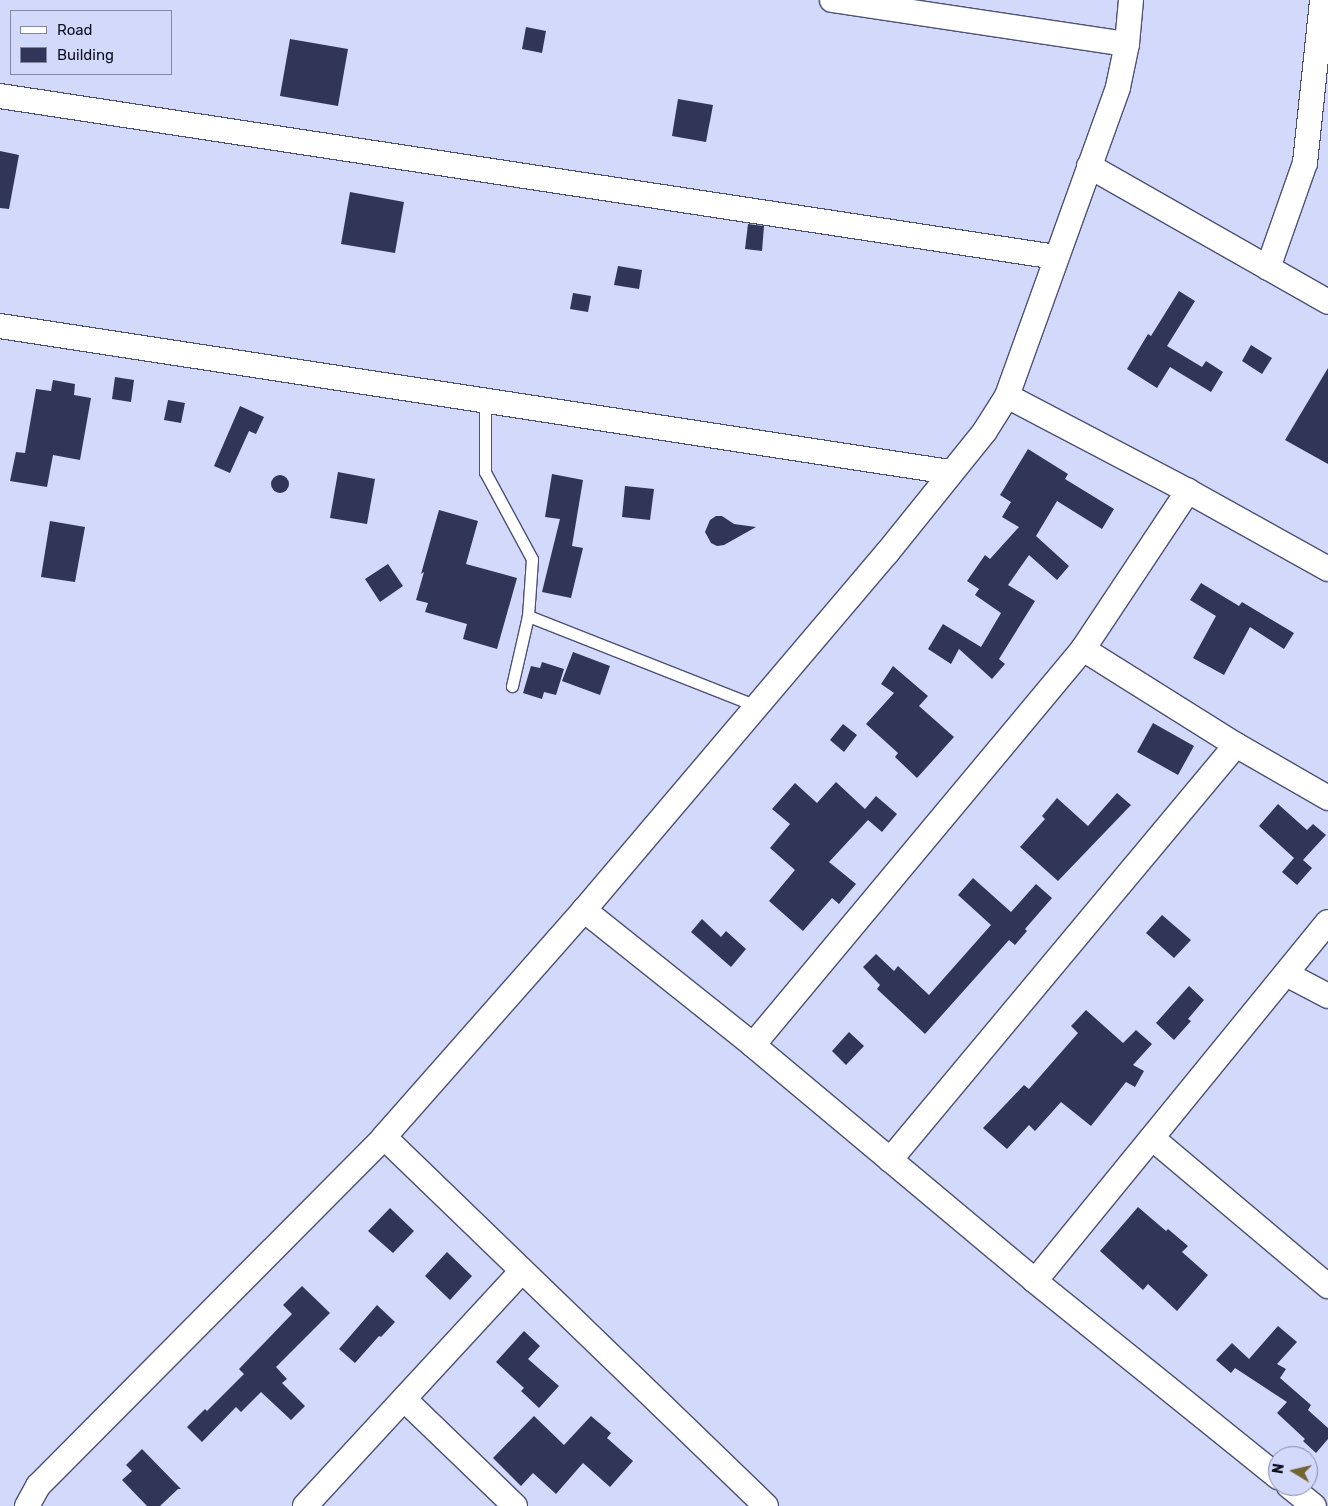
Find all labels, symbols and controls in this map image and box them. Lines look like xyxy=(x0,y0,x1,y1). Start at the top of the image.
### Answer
legend xyxy=(10,10,172,75)
text: Road xyxy=(57,21,93,39)
text: Building xyxy=(57,46,114,64)
north arrow xyxy=(1268,1446,1318,1496)
text: N xyxy=(1269,1462,1288,1475)

